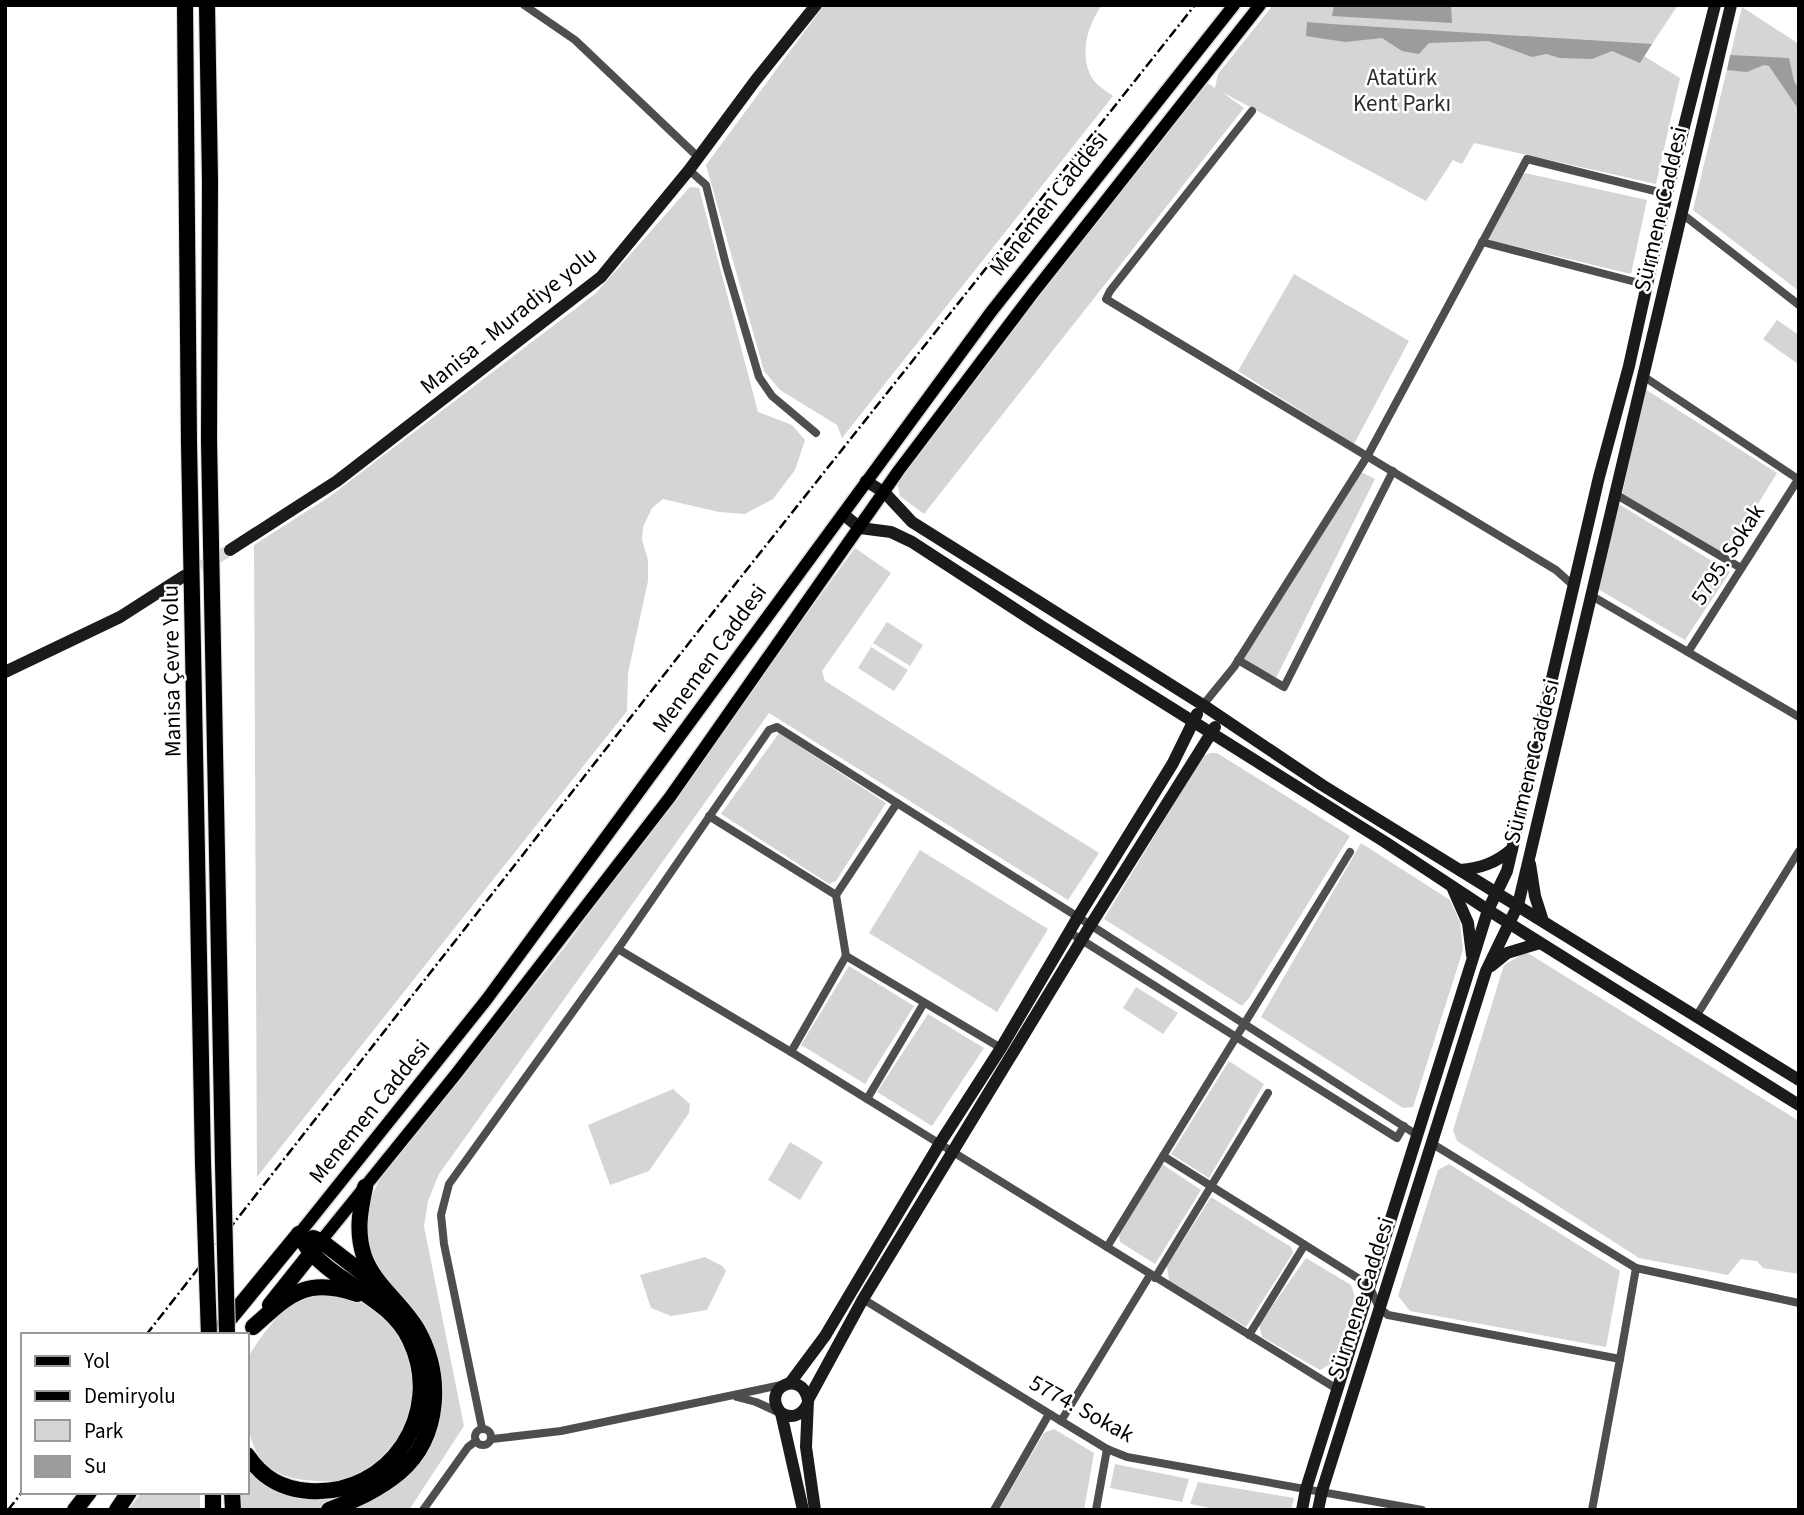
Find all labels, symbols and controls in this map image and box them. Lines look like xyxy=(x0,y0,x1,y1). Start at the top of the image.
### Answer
park label: Atatürk Kent Parkı xyxy=(1353,61,1451,120)
street label: Sürmene Caddesi xyxy=(1625,123,1696,295)
street label: Menemen Caddesi xyxy=(981,124,1116,283)
street label: Manisa - Muradiye yolu xyxy=(413,239,604,402)
street label: 5795. Sokak xyxy=(1682,497,1773,611)
street label: Menemen Caddesi xyxy=(644,577,775,739)
street label: Manisa Çevre Yolu xyxy=(153,585,190,757)
street label: Sürmene Caddesi xyxy=(1495,675,1568,847)
street label: Menemen Caddesi xyxy=(301,1032,438,1190)
street label: Sürmene Caddesi xyxy=(1319,1213,1402,1384)
legend xyxy=(21,1333,248,1494)
text: Yol xyxy=(83,1346,110,1376)
street label: 5774. Sokak xyxy=(1023,1366,1141,1451)
text: Demiryolu xyxy=(84,1381,176,1411)
text: Park xyxy=(84,1416,124,1446)
text: Su xyxy=(84,1451,107,1481)

